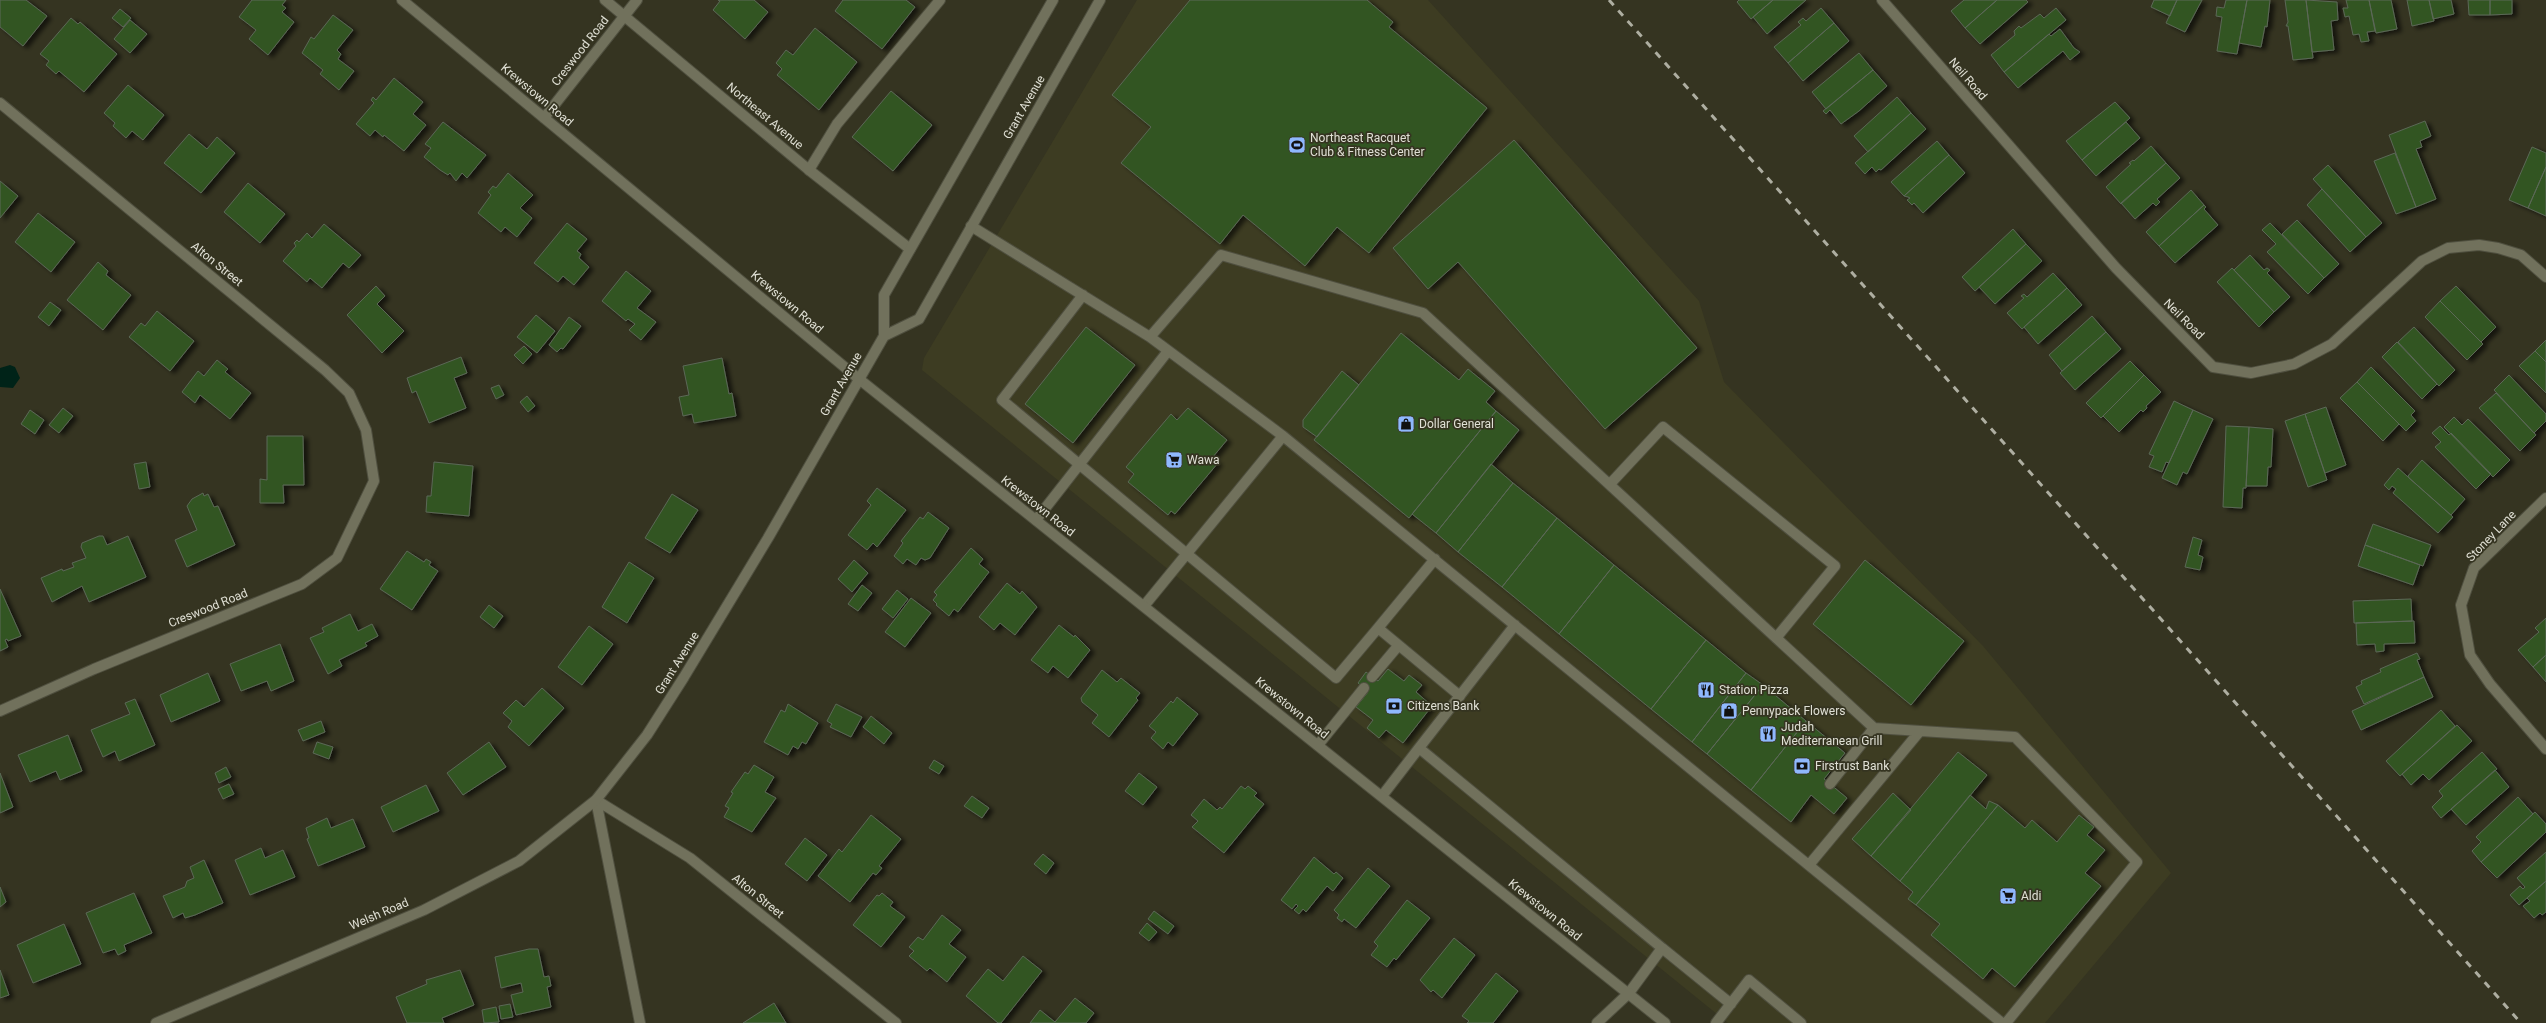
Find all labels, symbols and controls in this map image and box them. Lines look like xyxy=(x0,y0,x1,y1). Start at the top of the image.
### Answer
street label: Creswood Road xyxy=(549,13,611,89)
street label: Neil Road xyxy=(1946,55,1990,103)
street label: Krewstown Road xyxy=(498,61,576,129)
street label: Grant Avenue xyxy=(1000,73,1048,141)
street label: Northeast Avenue xyxy=(724,80,806,152)
place label: Northeast Racquet Club & Fitness Center xyxy=(1310,131,1425,159)
sports icon: Northeast Racquet Club & Fitness Center xyxy=(1287,135,1307,155)
street label: Alton Street xyxy=(188,239,246,289)
street label: Krewstown Road xyxy=(748,268,826,336)
street label: Neil Road xyxy=(2161,296,2207,342)
street label: Grant Avenue xyxy=(817,350,865,418)
shop icon: Dollar General xyxy=(1396,414,1416,434)
place label: Dollar General xyxy=(1419,417,1494,431)
supermarket icon: Wawa xyxy=(1164,450,1184,470)
place label: Wawa xyxy=(1187,453,1220,467)
street label: Krewstown Road xyxy=(998,473,1078,539)
street label: Stoney Lane xyxy=(2463,508,2519,564)
street label: Creswood Road xyxy=(166,586,250,630)
street label: Grant Avenue xyxy=(652,629,702,697)
street label: Krewstown Road xyxy=(1253,674,1331,742)
restaurant icon: Station Pizza xyxy=(1696,680,1716,700)
place label: Station Pizza xyxy=(1719,683,1789,697)
bank icon: Citizens Bank xyxy=(1384,696,1404,716)
place label: Citizens Bank xyxy=(1407,699,1480,713)
shop icon: Pennypack Flowers xyxy=(1719,701,1739,721)
place label: Pennypack Flowers xyxy=(1742,704,1845,718)
place label: Judah Mediterranean Grill xyxy=(1781,720,1882,748)
restaurant icon: Judah Mediterranean Grill xyxy=(1758,724,1778,744)
bank icon: Firstrust Bank xyxy=(1792,756,1812,776)
place label: Firstrust Bank xyxy=(1815,759,1890,773)
street label: Alton Street xyxy=(729,871,787,921)
street label: Krewstown Road xyxy=(1506,876,1584,944)
supermarket icon: Aldi xyxy=(1998,886,2018,906)
place label: Aldi xyxy=(2021,889,2042,903)
street label: Welsh Road xyxy=(347,895,411,933)

